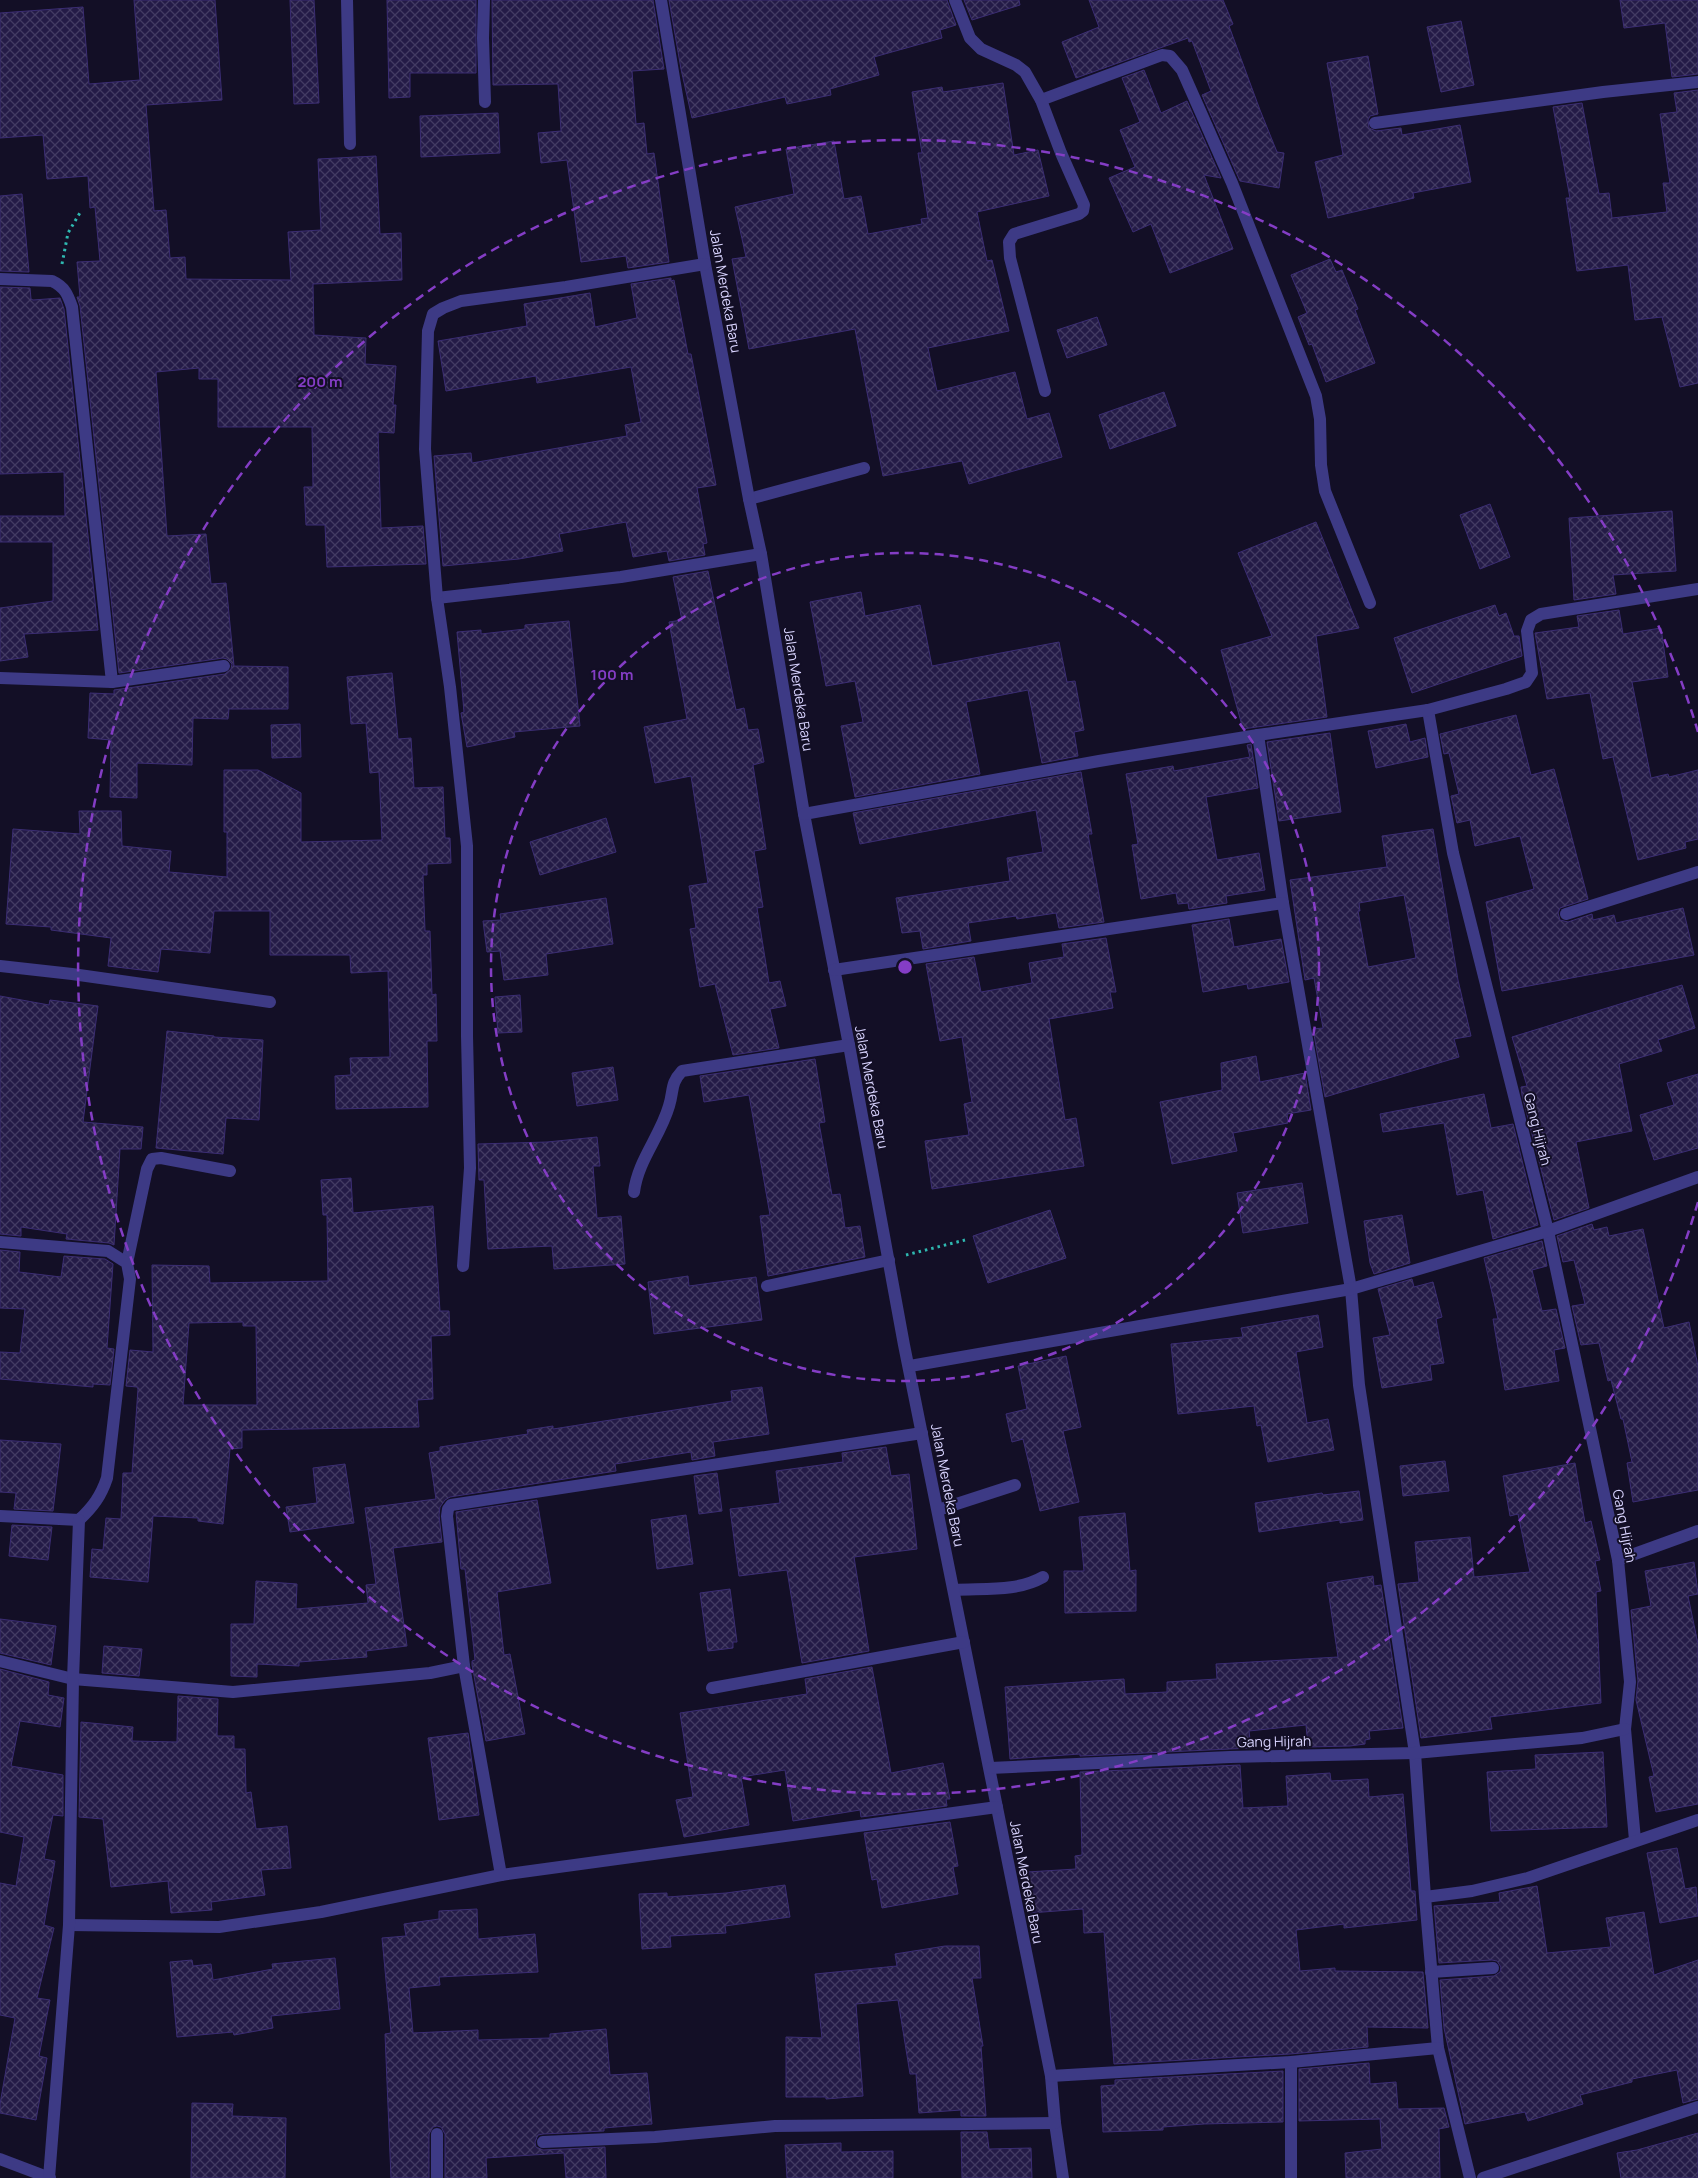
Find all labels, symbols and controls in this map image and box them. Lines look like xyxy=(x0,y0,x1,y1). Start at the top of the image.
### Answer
street label: Jalan Merdeka Baru xyxy=(706,228,746,354)
text: 200 m xyxy=(297,371,343,392)
street label: Jalan Merdeka Baru xyxy=(780,626,818,752)
text: 100 m xyxy=(591,664,633,685)
centre of rings xyxy=(896,958,914,976)
street label: Jalan Merdeka Baru xyxy=(851,1024,893,1150)
street label: Gang Hijrah xyxy=(1520,1091,1556,1167)
street label: Jalan Merdeka Baru xyxy=(927,1422,969,1548)
street label: Gang Hijrah xyxy=(1609,1488,1641,1564)
street label: Gang Hijrah xyxy=(1237,1731,1311,1751)
street label: Jalan Merdeka Baru xyxy=(1006,1819,1048,1945)

